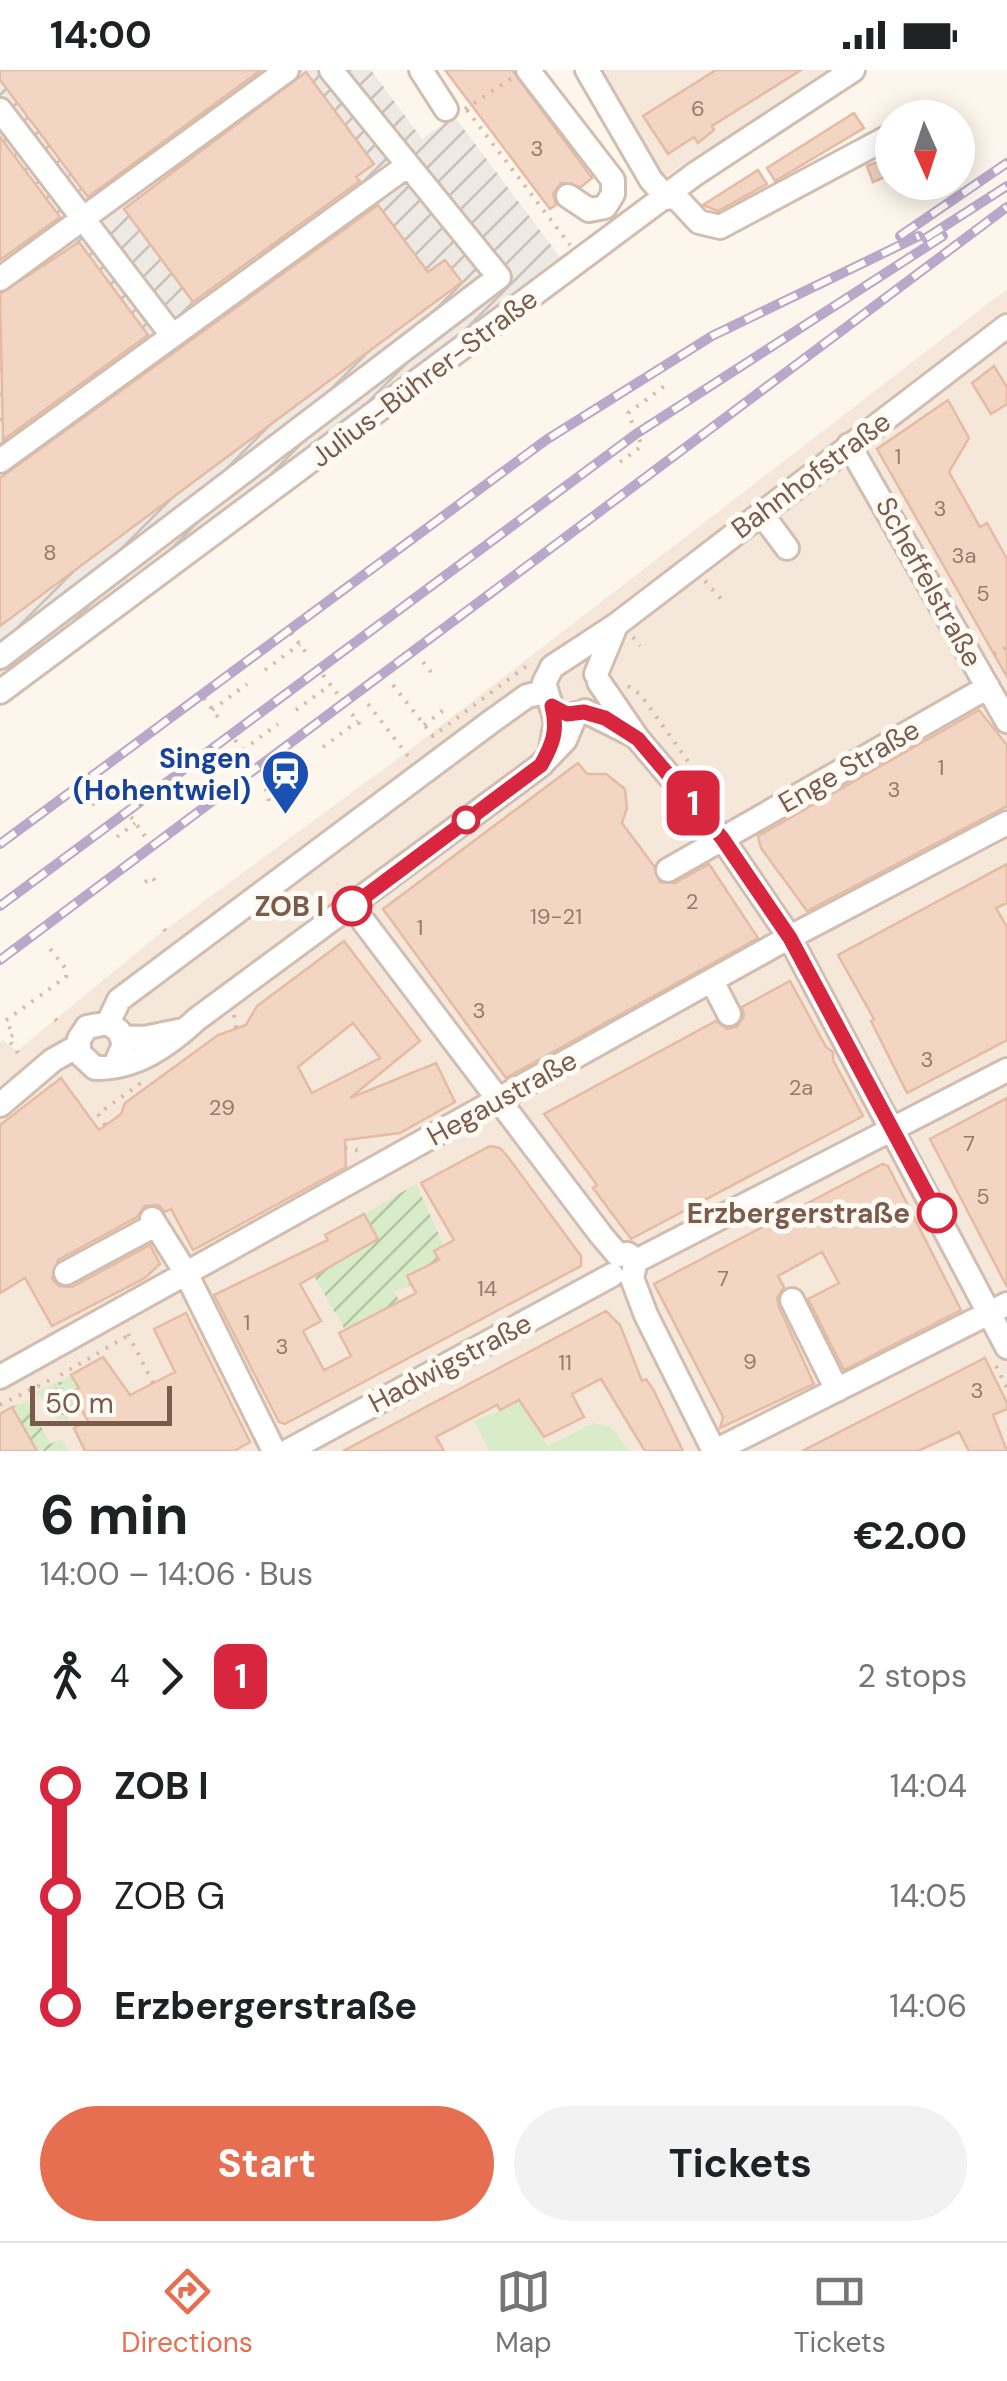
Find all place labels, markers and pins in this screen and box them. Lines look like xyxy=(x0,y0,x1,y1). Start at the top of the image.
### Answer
place label: Singen (Hohentwiel) xyxy=(73,740,251,809)
station icon: Singen (Hohentwiel) xyxy=(260,748,312,816)
unlabelled marker xyxy=(453,807,479,833)
marker: ZOB I xyxy=(333,887,371,925)
place label: ZOB I xyxy=(254,888,324,925)
marker: Erzbergerstraße xyxy=(918,1194,956,1232)
place label: Erzbergerstraße xyxy=(687,1195,910,1232)

